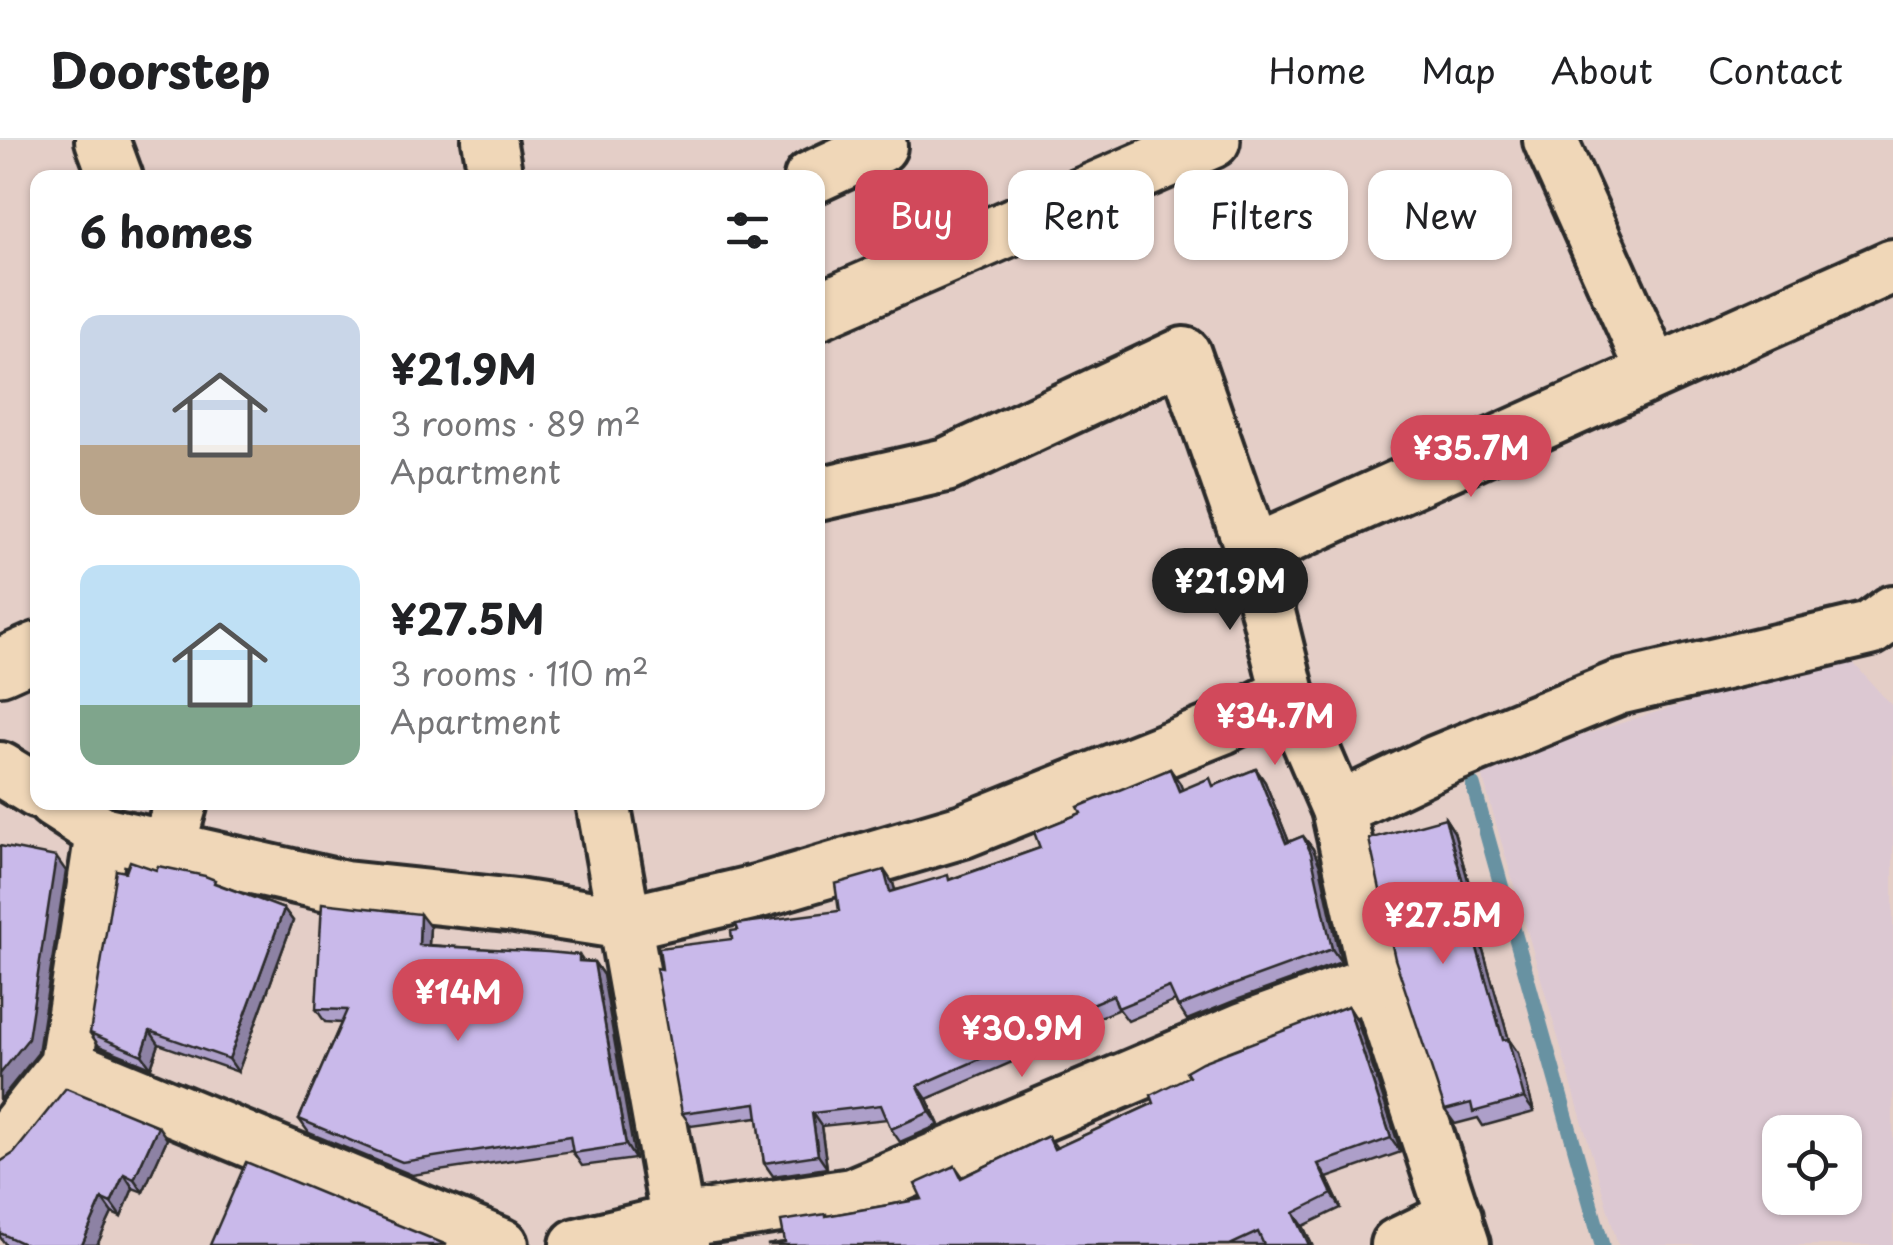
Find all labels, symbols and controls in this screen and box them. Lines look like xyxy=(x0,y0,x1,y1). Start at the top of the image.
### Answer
text: Doorstep xyxy=(50,33,270,105)
text: Home xyxy=(1269,43,1366,96)
text: Map xyxy=(1421,43,1496,96)
text: About xyxy=(1551,43,1653,96)
text: Contact xyxy=(1708,43,1843,96)
chip: Buy xyxy=(855,170,988,260)
chip: Rent xyxy=(1008,170,1154,260)
chip: Filters xyxy=(1174,170,1348,260)
chip: New xyxy=(1368,170,1512,260)
text: 6 homes xyxy=(80,199,253,262)
icon: filters xyxy=(720,203,775,258)
text: ¥21.9M xyxy=(390,336,537,399)
icon: home xyxy=(160,355,280,475)
text: 3 rooms · 89 m² xyxy=(390,399,641,447)
pin: ¥35.7M xyxy=(1390,415,1552,500)
text: ¥35.7M xyxy=(1413,423,1529,471)
text: Apartment xyxy=(390,447,561,495)
pin: ¥21.9M xyxy=(1149,548,1311,633)
text: ¥21.9M xyxy=(1174,556,1286,604)
text: ¥27.5M xyxy=(390,586,545,649)
icon: home xyxy=(160,605,280,725)
text: 3 rooms · 110 m² xyxy=(390,649,649,697)
pin: ¥34.7M xyxy=(1194,683,1356,768)
text: ¥34.7M xyxy=(1216,691,1334,739)
text: Apartment xyxy=(390,697,561,745)
pin: ¥27.5M xyxy=(1362,882,1524,967)
text: ¥27.5M xyxy=(1384,890,1502,938)
pin: ¥14M xyxy=(399,959,517,1044)
text: ¥14M xyxy=(414,967,502,1015)
pin: ¥30.9M xyxy=(941,995,1103,1080)
text: ¥30.9M xyxy=(961,1003,1083,1051)
map controls xyxy=(1762,1115,1862,1215)
button: locate xyxy=(1762,1115,1862,1215)

